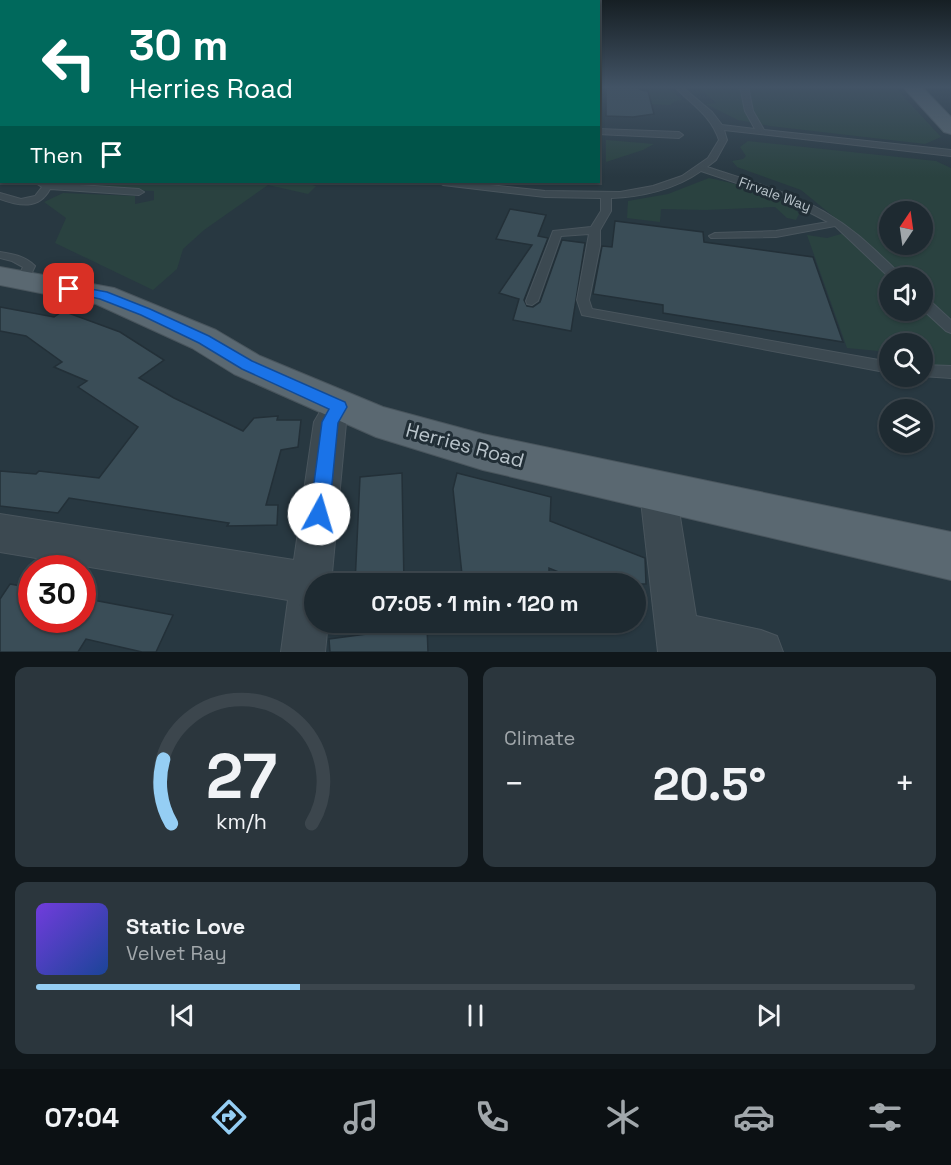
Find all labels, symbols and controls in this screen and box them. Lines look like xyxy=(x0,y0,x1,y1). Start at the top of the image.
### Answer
text: 30 m xyxy=(129,19,228,72)
icon: left xyxy=(30,24,108,102)
text: Herries Road xyxy=(129,71,293,106)
icon: arrive xyxy=(95,138,128,171)
text: Then xyxy=(30,141,83,169)
street label: Firvale Way xyxy=(736,173,814,215)
north arrow xyxy=(879,201,933,255)
map controls xyxy=(879,201,933,453)
pin xyxy=(43,263,94,314)
button: sound xyxy=(879,267,933,321)
icon: arrive xyxy=(52,272,85,305)
button: search xyxy=(879,333,933,387)
button: layers xyxy=(879,399,933,453)
street label: Herries Road xyxy=(403,417,527,473)
position arrow xyxy=(287,482,351,546)
speed limit sign: 30 xyxy=(18,555,96,633)
text: 07:05 · 1 min · 120 m xyxy=(371,589,579,617)
text: Climate xyxy=(504,725,575,751)
text: 27 xyxy=(206,737,277,816)
text: 20.5° xyxy=(653,756,766,813)
text: − xyxy=(504,763,524,805)
text: + xyxy=(895,763,915,805)
text: km/h xyxy=(216,808,267,835)
text: Static Love xyxy=(126,912,245,940)
text: Velvet Ray xyxy=(126,940,227,966)
icon: previous xyxy=(166,999,199,1032)
icon: pause xyxy=(459,999,492,1032)
icon: next xyxy=(752,999,785,1032)
icon: directions xyxy=(208,1096,250,1138)
icon: music xyxy=(340,1096,382,1138)
icon: phone xyxy=(471,1096,513,1138)
icon: climate xyxy=(602,1096,644,1138)
icon: car xyxy=(733,1096,775,1138)
icon: filters xyxy=(864,1096,906,1138)
text: 07:04 xyxy=(45,1100,119,1135)

